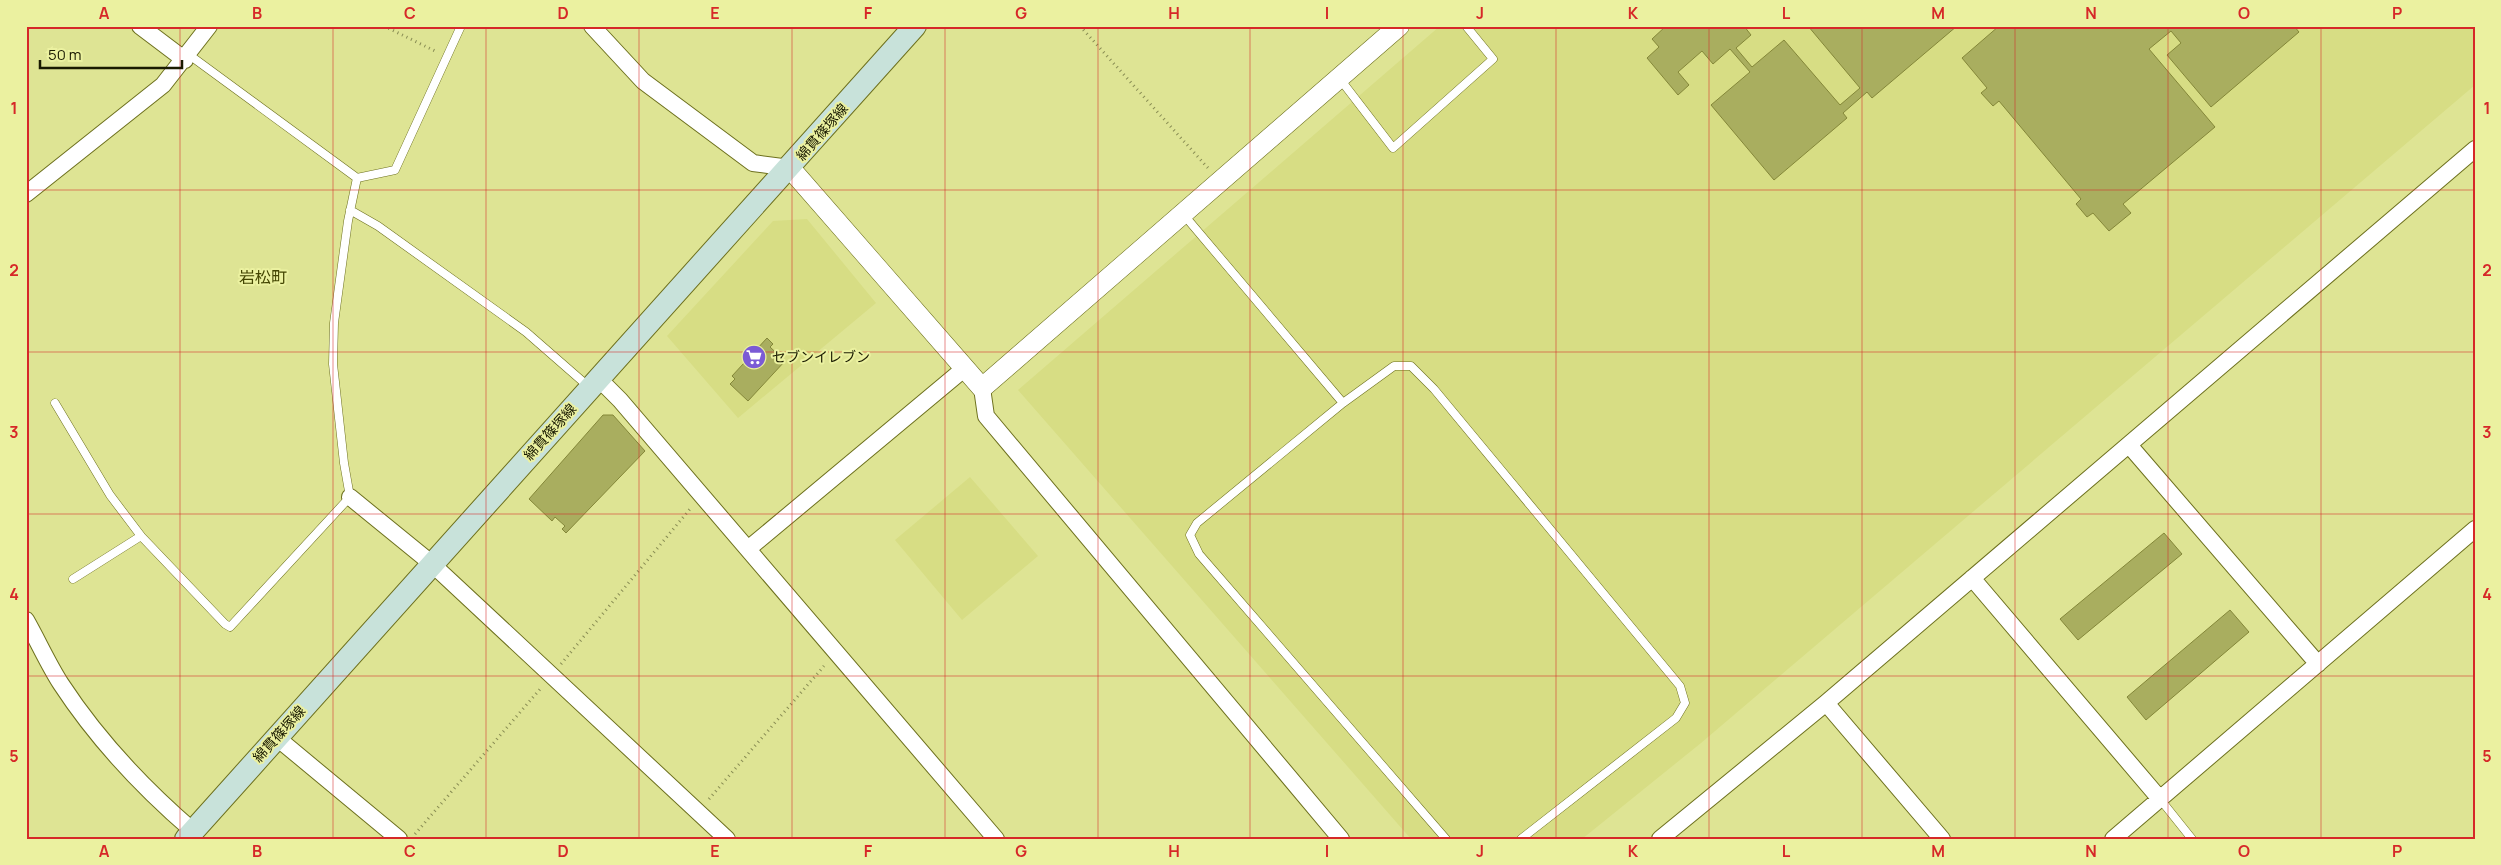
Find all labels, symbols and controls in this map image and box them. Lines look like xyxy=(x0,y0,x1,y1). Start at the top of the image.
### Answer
text: A xyxy=(99,2,110,24)
text: B xyxy=(252,2,262,24)
text: C xyxy=(404,2,416,24)
text: D xyxy=(557,2,569,24)
text: E xyxy=(710,2,720,24)
text: F xyxy=(864,2,873,24)
text: G xyxy=(1015,2,1027,24)
text: H xyxy=(1168,2,1180,24)
text: I xyxy=(1325,2,1329,24)
text: J xyxy=(1476,2,1484,24)
text: K xyxy=(1628,2,1639,24)
text: L xyxy=(1782,2,1791,24)
text: M xyxy=(1931,2,1945,24)
text: N xyxy=(2085,2,2097,24)
text: O xyxy=(2238,2,2250,24)
text: P xyxy=(2392,2,2402,24)
scale bar xyxy=(40,38,182,70)
text: 50 m xyxy=(48,44,82,65)
text: 1 xyxy=(10,97,18,119)
text: 1 xyxy=(2483,97,2491,119)
street label: 綿貫篠塚線 xyxy=(791,99,852,164)
text: 2 xyxy=(9,259,19,281)
text: 2 xyxy=(2482,259,2492,281)
district label: 岩松町 xyxy=(239,266,287,288)
supermarket icon: セブンイレブン xyxy=(741,344,767,370)
place label: セブンイレブン xyxy=(772,347,870,366)
street label: 綿貫篠塚線 xyxy=(519,399,580,464)
text: 3 xyxy=(9,421,19,443)
text: 3 xyxy=(2482,421,2492,443)
text: 4 xyxy=(9,583,19,605)
text: 4 xyxy=(2482,583,2492,605)
street label: 綿貫篠塚線 xyxy=(248,701,309,766)
text: 5 xyxy=(9,745,19,767)
text: 5 xyxy=(2482,745,2492,767)
text: A xyxy=(99,840,110,862)
text: B xyxy=(252,840,262,862)
text: C xyxy=(404,840,416,862)
text: D xyxy=(557,840,569,862)
text: E xyxy=(710,840,720,862)
text: F xyxy=(864,840,873,862)
text: G xyxy=(1015,840,1027,862)
text: H xyxy=(1168,840,1180,862)
text: I xyxy=(1325,840,1329,862)
text: J xyxy=(1476,840,1484,862)
text: K xyxy=(1628,840,1639,862)
text: L xyxy=(1782,840,1791,862)
text: M xyxy=(1931,840,1945,862)
text: N xyxy=(2085,840,2097,862)
text: O xyxy=(2238,840,2250,862)
text: P xyxy=(2392,840,2402,862)

